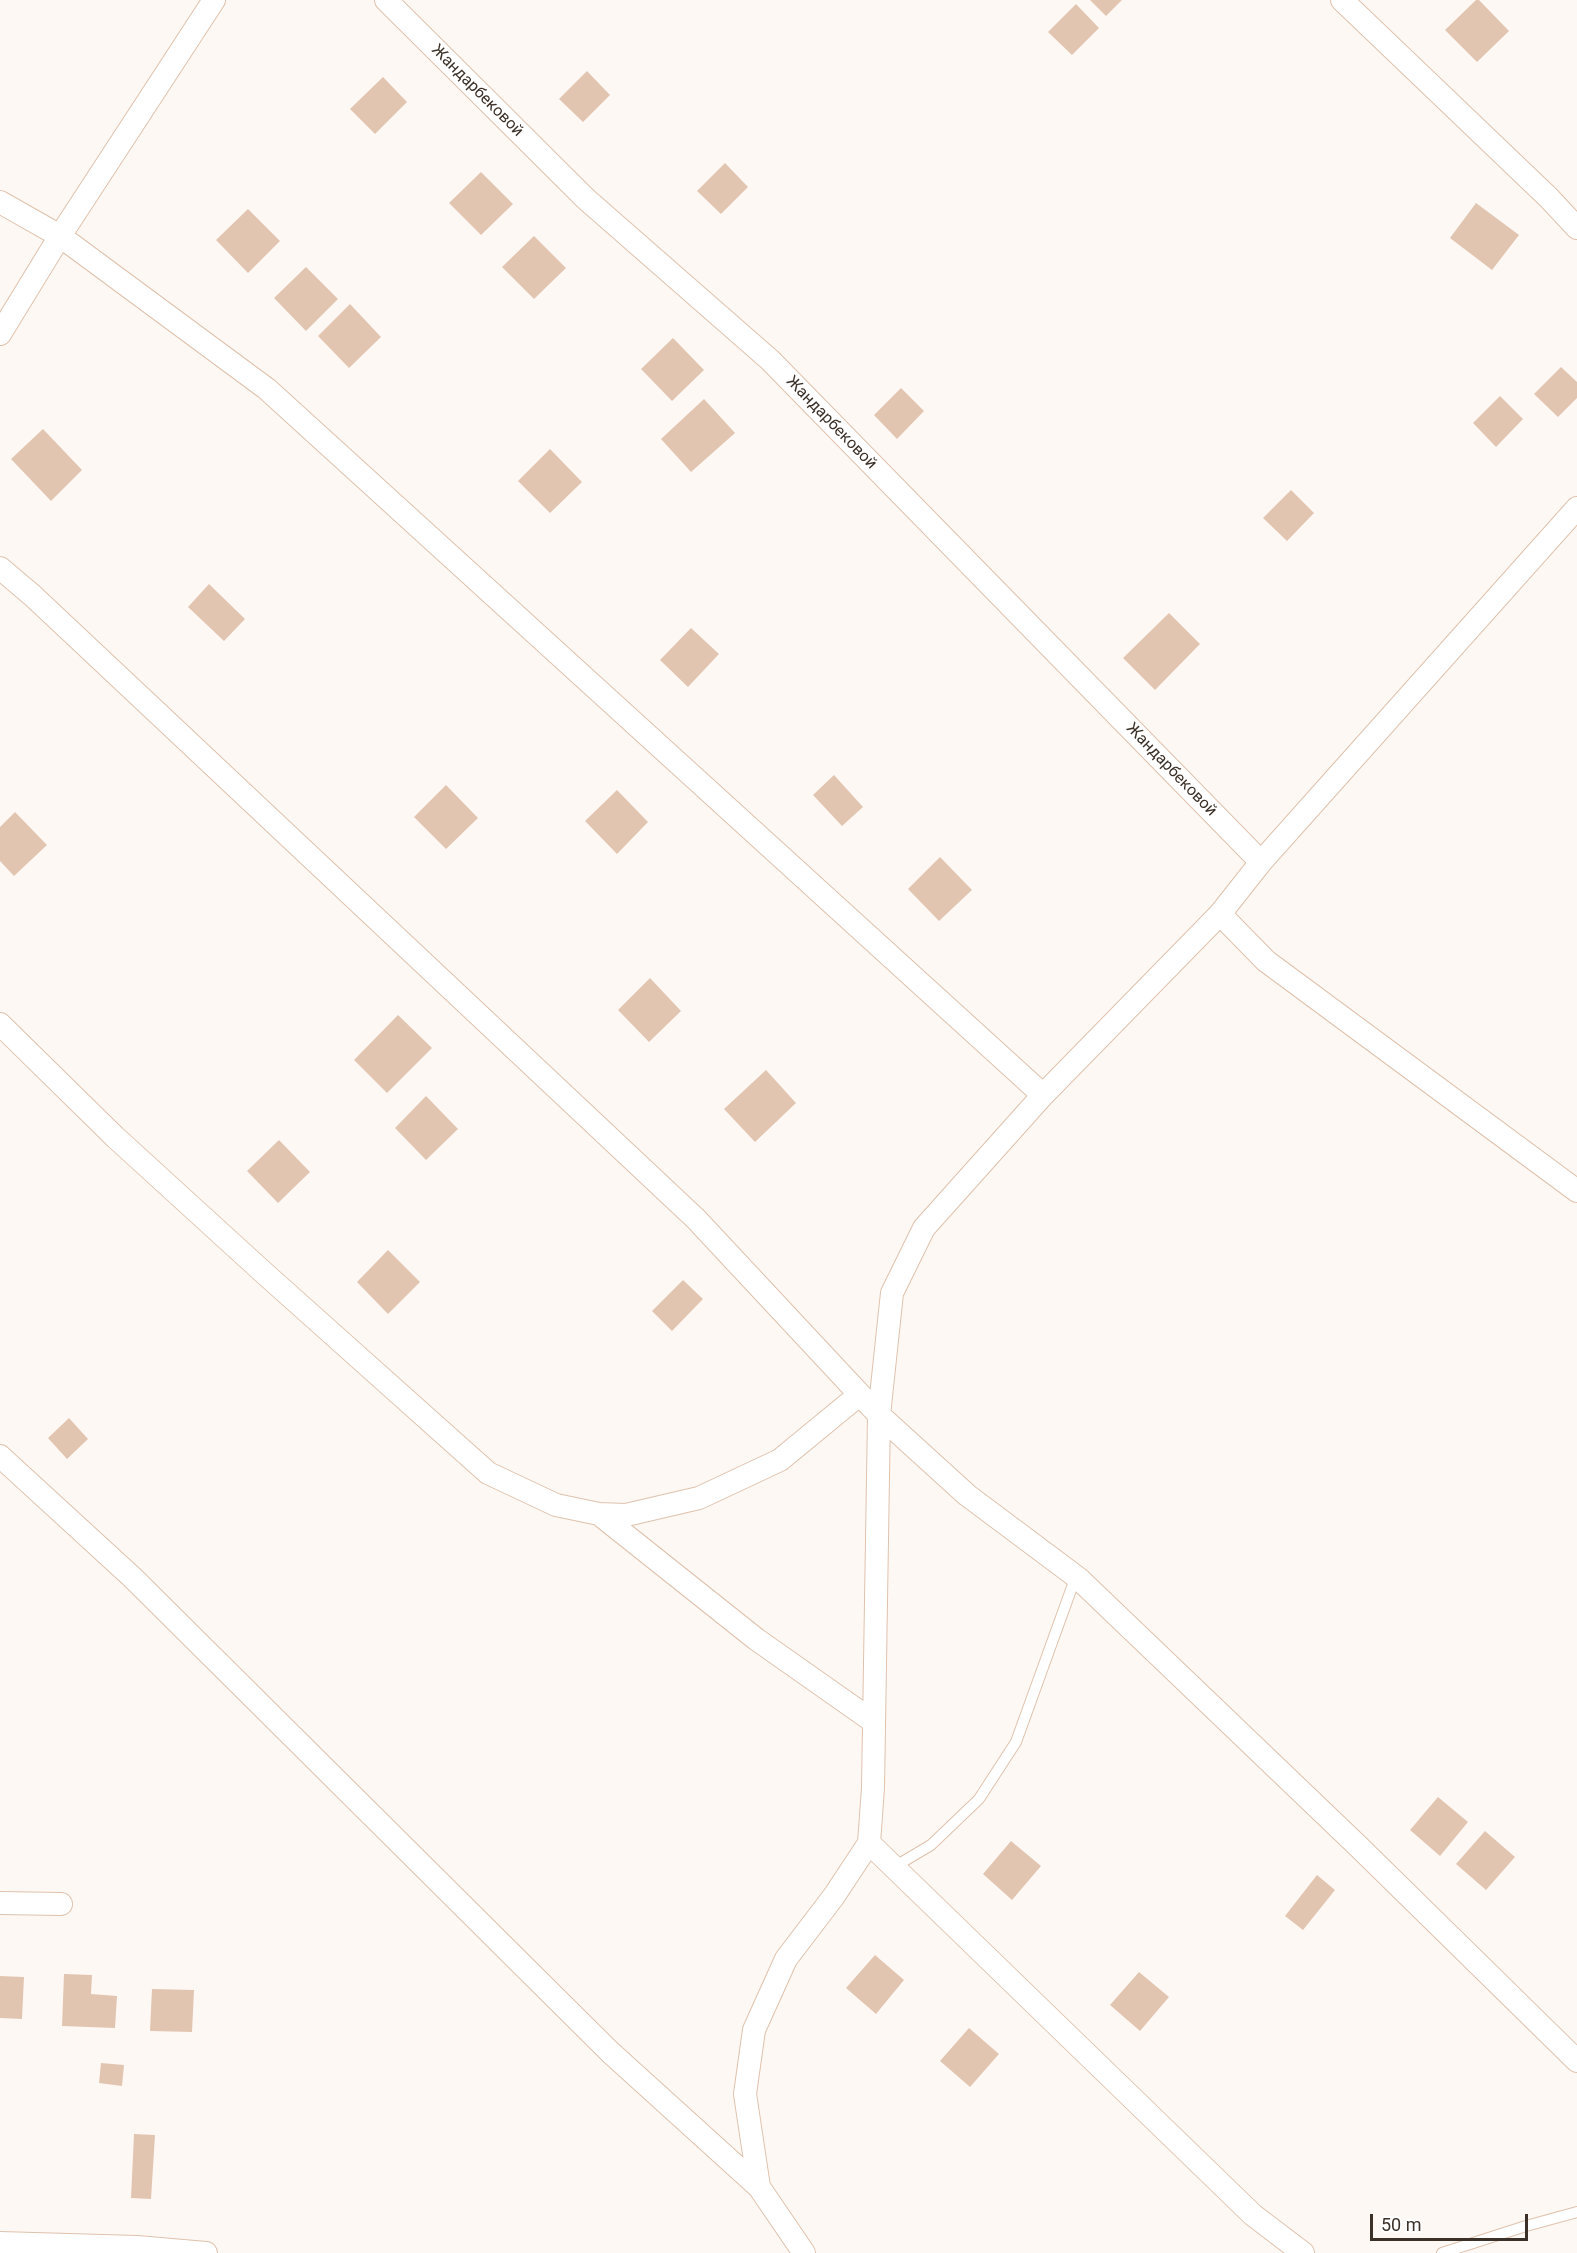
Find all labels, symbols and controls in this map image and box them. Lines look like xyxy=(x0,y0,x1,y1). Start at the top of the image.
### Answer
street label: Жандарбековой xyxy=(427,41,527,141)
street label: Жандарбековой xyxy=(782,372,880,474)
street label: Жандарбековой xyxy=(1122,719,1220,821)
scale bar xyxy=(1373,2202,1530,2240)
text: 50 m xyxy=(1381,2214,1421,2235)

